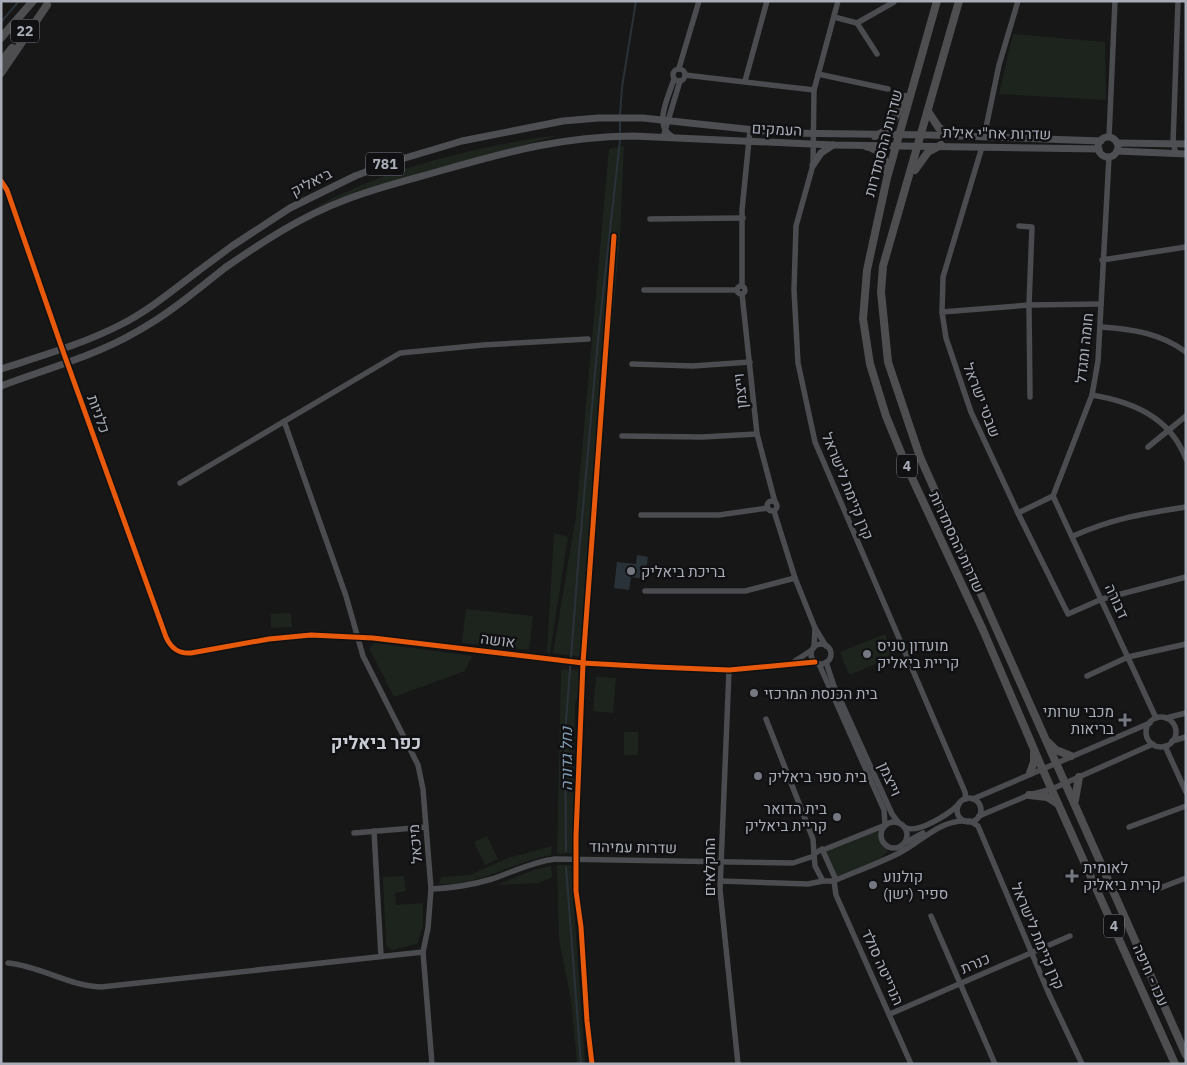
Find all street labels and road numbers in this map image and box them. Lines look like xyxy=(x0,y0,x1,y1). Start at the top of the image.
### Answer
road number: 22 xyxy=(11,20,39,42)
street label: שדרות ההסתדרות xyxy=(860,87,906,199)
street label: העמקים xyxy=(751,118,803,140)
street label: שדרות אח"י אילת xyxy=(942,123,1052,143)
road number: 781 xyxy=(366,152,404,175)
street label: ביאליק xyxy=(287,164,335,200)
street label: חומה ומגדל xyxy=(1071,312,1097,384)
street label: שבטי ישראל xyxy=(959,360,1005,440)
street label: וייצמן xyxy=(729,372,751,410)
street label: כלניות xyxy=(83,392,115,436)
street label: קרן קיימת לישראל xyxy=(818,430,878,542)
road number: 4 xyxy=(897,454,917,478)
street label: שדרות ההסתדרות xyxy=(925,488,989,596)
street label: דבורה xyxy=(1101,581,1133,622)
street label: אושה xyxy=(480,628,516,652)
street label: וייצמן xyxy=(874,759,906,799)
street label: מיכאל xyxy=(404,824,426,864)
street label: שדרות עמיהוד xyxy=(589,837,677,857)
street label: החקלאים xyxy=(700,838,719,896)
street label: קרן קיימת לישראל xyxy=(1007,880,1069,992)
road number: 4 xyxy=(1104,914,1124,938)
street label: הנרייטה סולד xyxy=(858,926,908,1008)
street label: עכו - חיפה xyxy=(1129,941,1173,1009)
street label: כנרת xyxy=(957,948,993,978)

